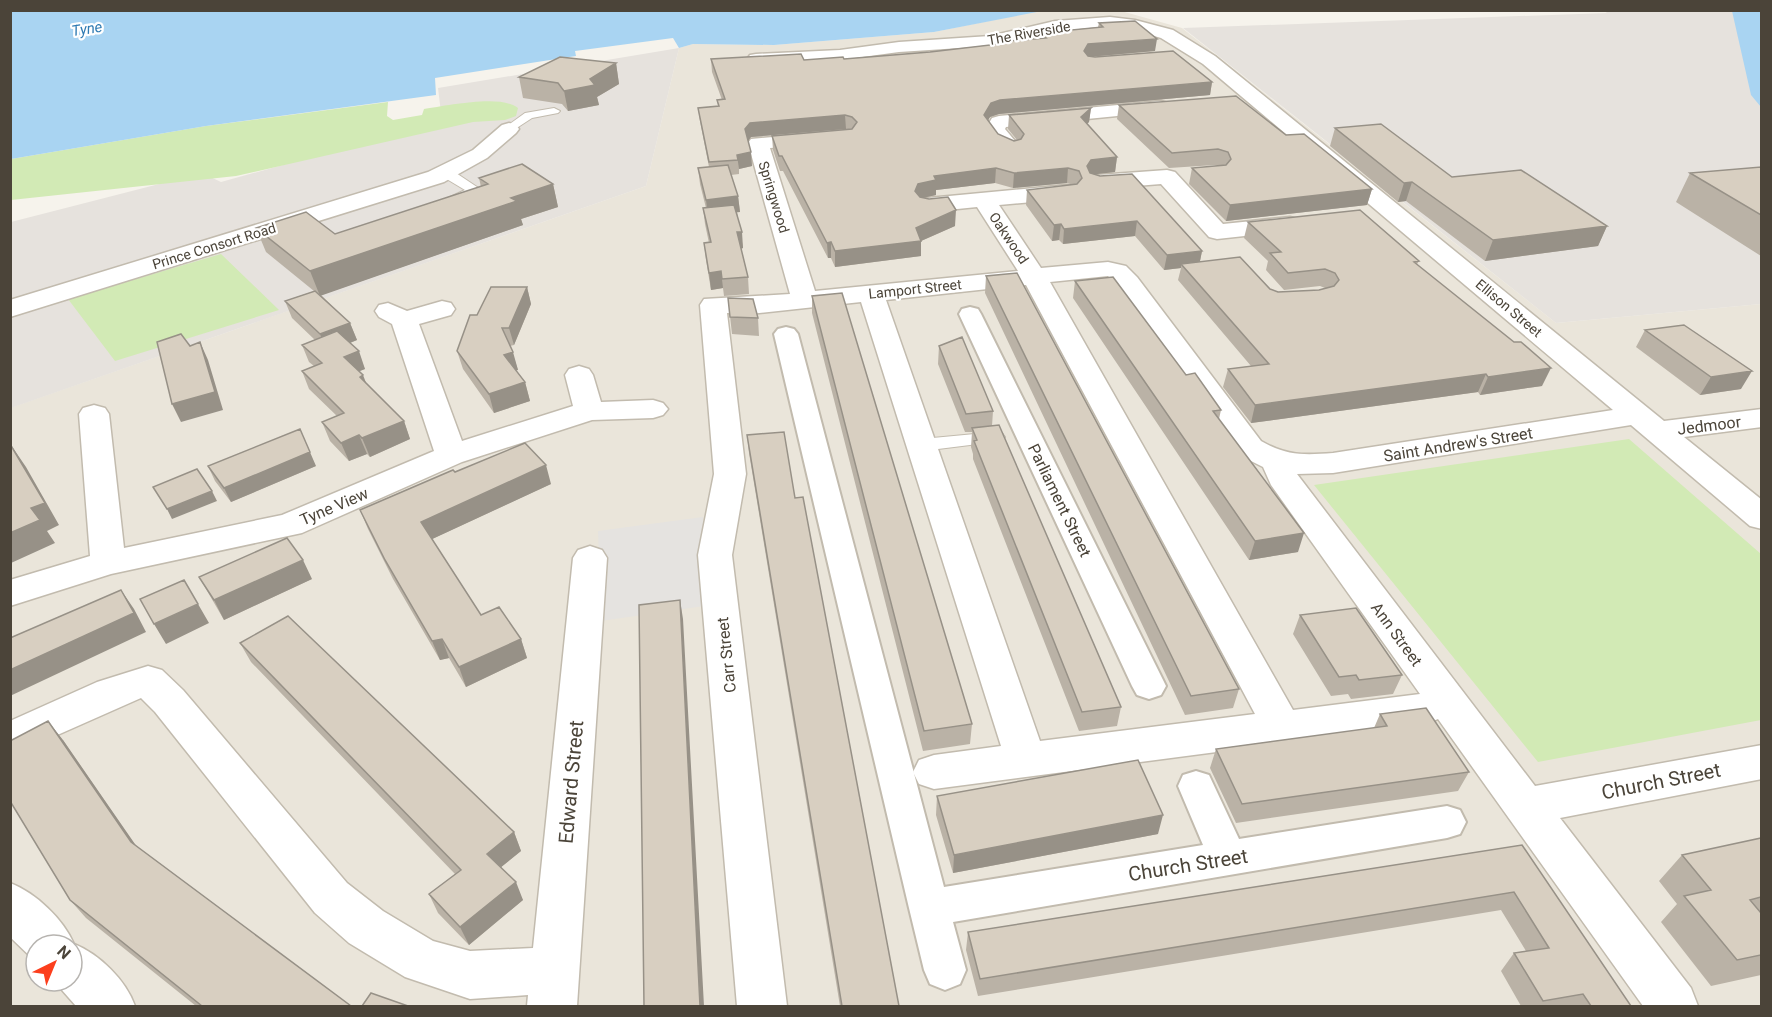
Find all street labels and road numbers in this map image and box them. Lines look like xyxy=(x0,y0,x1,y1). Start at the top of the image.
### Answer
street label: The Riverside xyxy=(986,18,1072,48)
street label: Springwood xyxy=(755,159,793,235)
street label: Oakwood xyxy=(986,209,1032,267)
street label: Prince Consort Road xyxy=(150,220,278,272)
street label: Lamport Street xyxy=(868,276,963,302)
street label: Ellison Street xyxy=(1473,276,1546,341)
street label: Jedmoor xyxy=(1676,412,1743,439)
street label: Saint Andrew's Street xyxy=(1382,423,1534,466)
street label: Parliament Street xyxy=(1024,441,1095,560)
street label: Tyne View xyxy=(297,484,371,529)
street label: Ann Street xyxy=(1367,599,1426,670)
street label: Carr Street xyxy=(713,616,740,694)
street label: Edward Street xyxy=(554,719,588,845)
street label: Church Street xyxy=(1599,758,1723,804)
street label: Church Street xyxy=(1126,844,1250,886)

